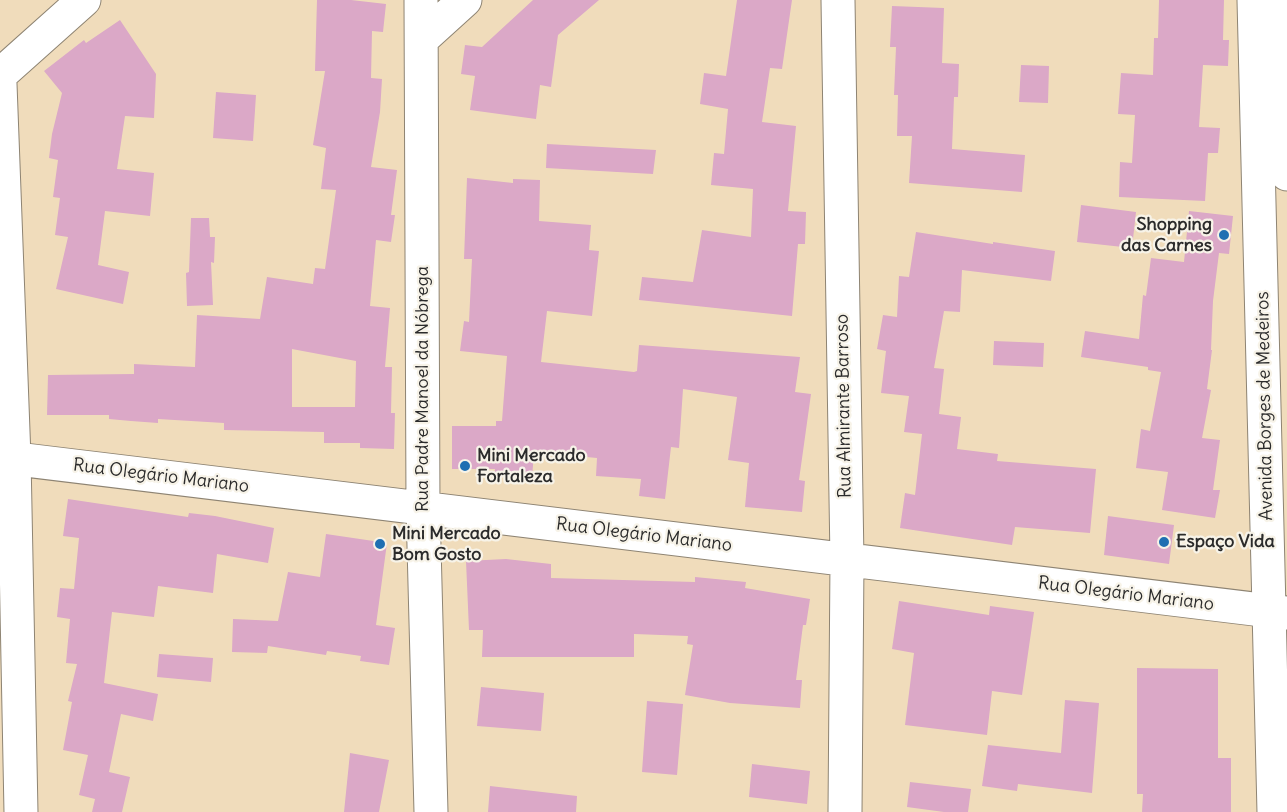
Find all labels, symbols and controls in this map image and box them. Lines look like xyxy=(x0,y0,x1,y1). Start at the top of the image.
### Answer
place label: Shopping das Carnes xyxy=(1121,214,1212,256)
marker: Shopping das Carnes xyxy=(1217,228,1231,242)
street label: Rua Padre Manoel da Nóbrega xyxy=(412,266,434,512)
street label: Avenida Borges de Medeiros xyxy=(1252,291,1278,521)
street label: Rua Almirante Barroso xyxy=(832,314,856,498)
place label: Mini Mercado Fortaleza xyxy=(477,445,586,488)
street label: Rua Olegário Mariano xyxy=(72,454,250,498)
marker: Mini Mercado Fortaleza xyxy=(458,459,472,473)
street label: Rua Olegário Mariano xyxy=(555,513,733,557)
place label: Mini Mercado Bom Gosto xyxy=(392,523,501,566)
place label: Espaço Vida xyxy=(1176,531,1275,553)
marker: Espaço Vida xyxy=(1157,535,1171,549)
marker: Mini Mercado Bom Gosto xyxy=(373,537,387,551)
street label: Rua Olegário Mariano xyxy=(1037,572,1215,616)

